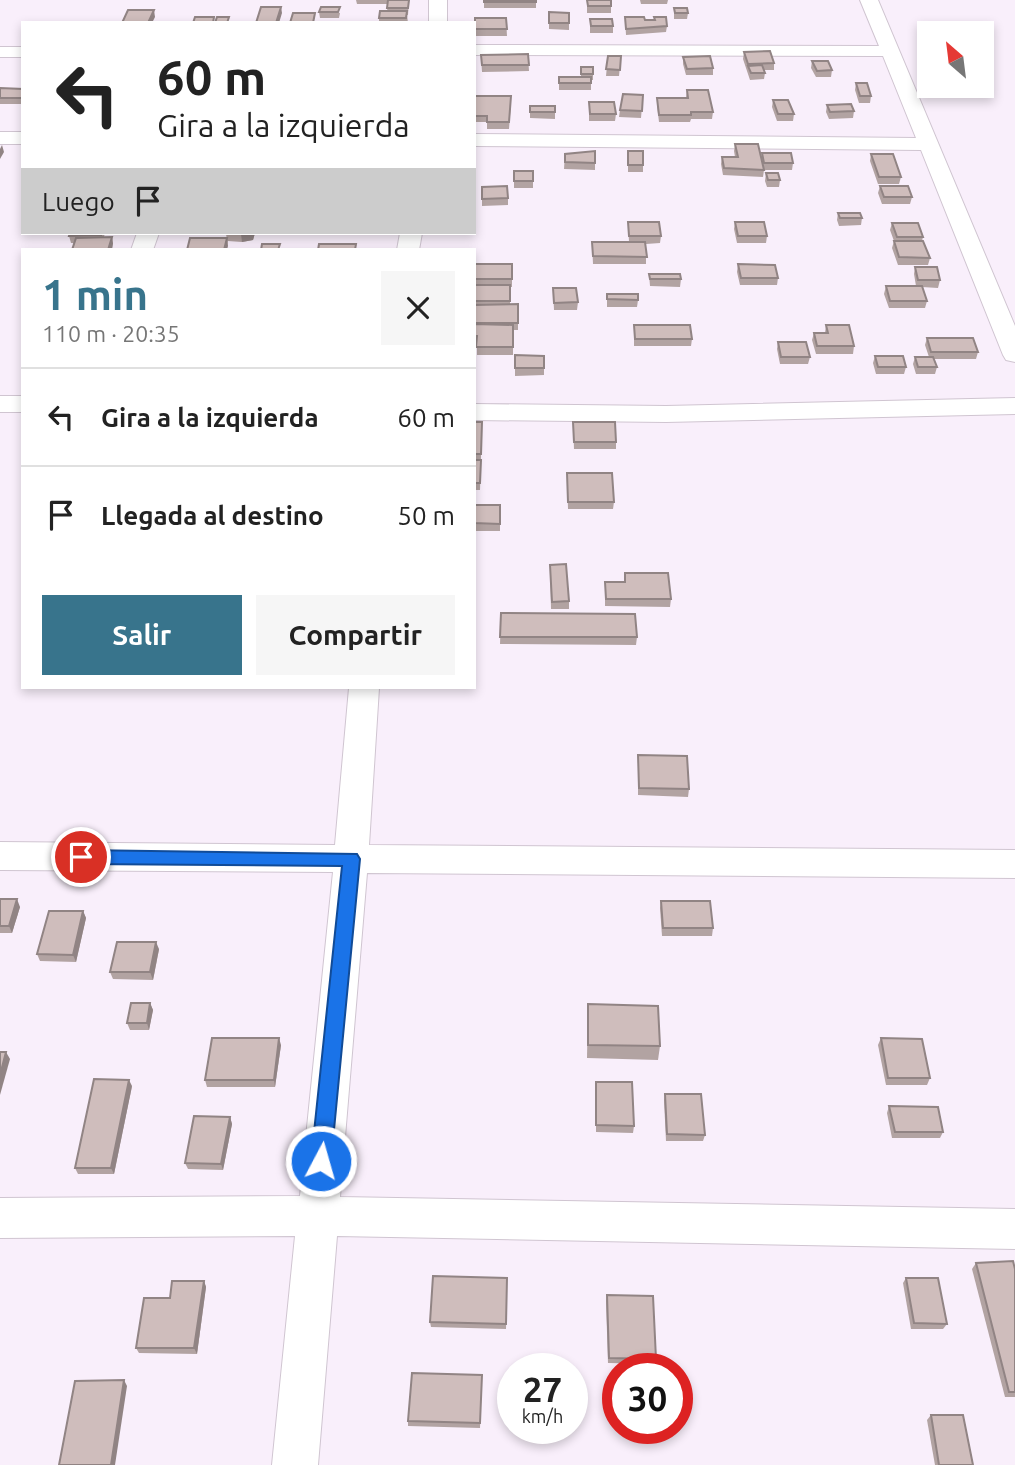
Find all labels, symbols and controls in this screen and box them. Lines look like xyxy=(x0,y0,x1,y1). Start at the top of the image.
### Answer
north arrow xyxy=(917,21,994,98)
map controls xyxy=(917,21,994,98)
icon: left xyxy=(42,49,133,140)
text: 60 m xyxy=(157,49,266,104)
text: Gira a la izquierda xyxy=(157,107,410,143)
icon: arrive xyxy=(129,182,167,220)
text: Luego xyxy=(42,187,115,216)
text: 1 min xyxy=(42,271,148,318)
button: close xyxy=(381,271,455,345)
text: 110 m · 20:35 xyxy=(42,321,180,346)
icon: left xyxy=(42,398,80,436)
text: Gira a la izquierda xyxy=(101,403,319,432)
text: 60 m xyxy=(397,403,455,432)
icon: arrive xyxy=(42,496,80,534)
text: Llegada al destino xyxy=(101,501,324,530)
text: 50 m xyxy=(397,501,455,530)
button: Salir xyxy=(42,595,242,675)
button: Compartir xyxy=(256,595,455,675)
pin xyxy=(51,827,111,887)
icon: arrive xyxy=(62,838,100,876)
position arrow xyxy=(284,1124,358,1198)
speed limit sign: 30 xyxy=(602,1353,693,1444)
text: 27 xyxy=(523,1369,562,1409)
text: km/h xyxy=(522,1406,563,1426)

